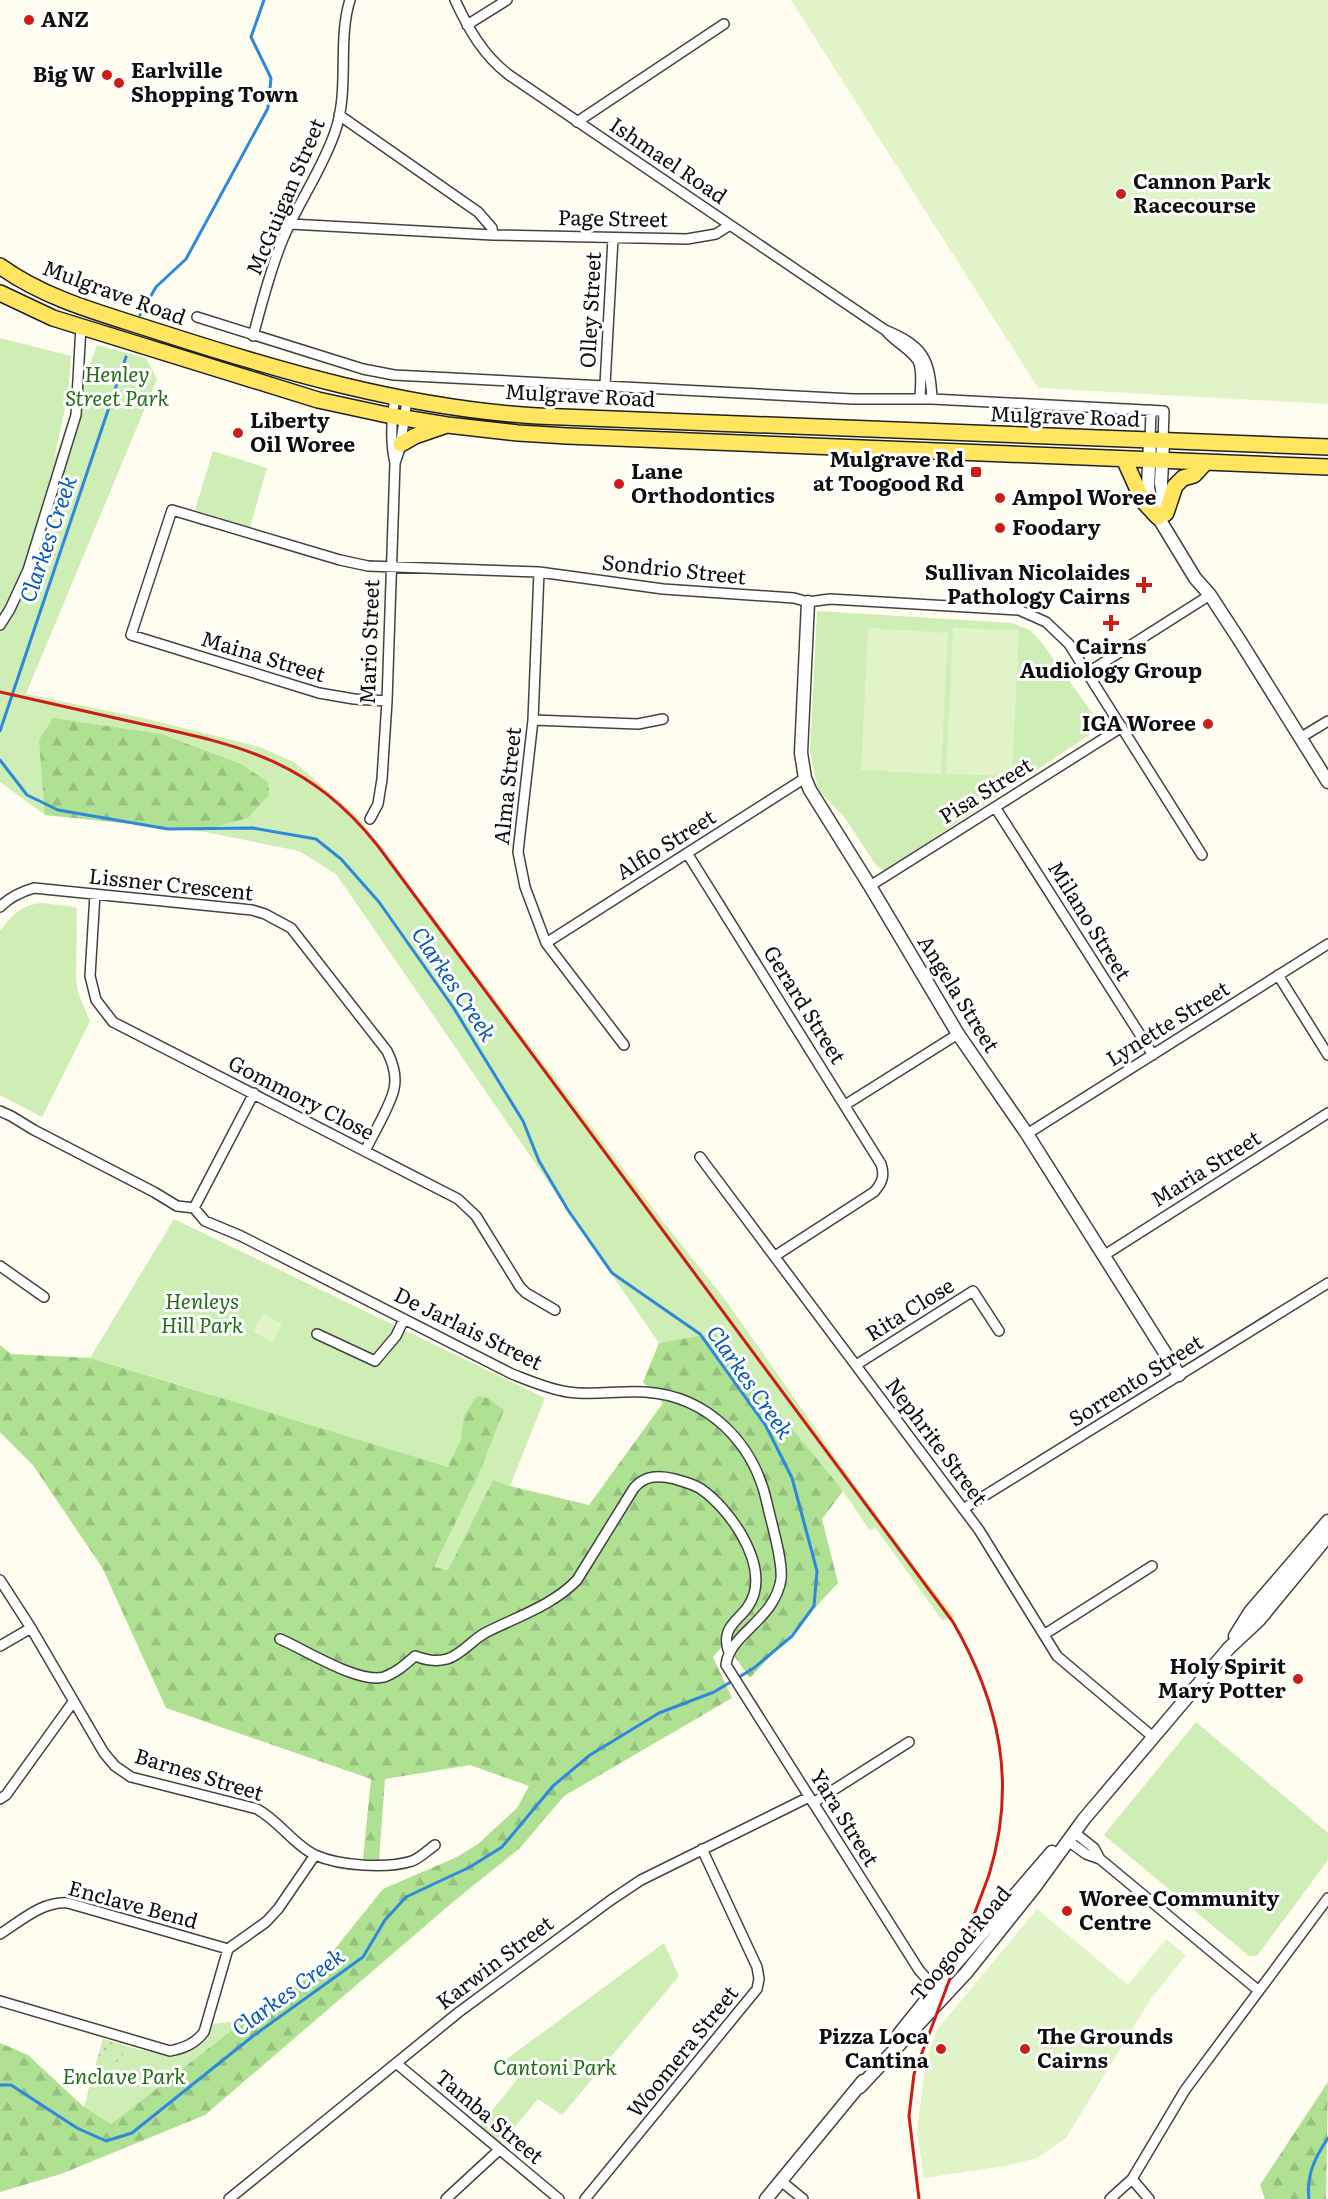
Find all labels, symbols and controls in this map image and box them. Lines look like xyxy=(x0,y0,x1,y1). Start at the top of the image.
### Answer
place label: ANZ xyxy=(41,2,89,33)
marker: ANZ xyxy=(22,13,36,27)
place label: Earlville Shopping Town xyxy=(131,53,299,108)
place label: Big W xyxy=(33,57,96,88)
marker: Big W xyxy=(100,68,114,82)
marker: Earlville Shopping Town xyxy=(112,76,126,90)
street label: Ishmael Road xyxy=(604,108,735,210)
street label: McGuigan Street xyxy=(237,112,331,279)
place label: Cannon Park Racecourse xyxy=(1133,164,1272,219)
marker: Cannon Park Racecourse xyxy=(1114,187,1128,201)
street label: Page Street xyxy=(558,200,669,233)
street label: Mulgrave Road xyxy=(39,250,191,331)
street label: Olley Street xyxy=(570,250,607,369)
park label: Henley Street Park xyxy=(65,357,169,412)
street label: Mulgrave Road xyxy=(504,374,656,413)
street label: Mulgrave Road xyxy=(989,396,1141,433)
place label: Liberty Oil Woree xyxy=(250,403,355,458)
marker: Liberty Oil Woree xyxy=(231,426,245,440)
place label: Mulgrave Rd at Toogood Rd xyxy=(813,442,964,497)
place label: Lane Orthodontics xyxy=(631,454,775,509)
marker: Mulgrave Rd at Toogood Rd xyxy=(969,465,983,479)
water label: Clarkes Creek xyxy=(9,471,84,606)
marker: Lane Orthodontics xyxy=(612,477,626,491)
place label: Ampol Woree xyxy=(1012,480,1156,511)
marker: Ampol Woree xyxy=(993,491,1007,505)
place label: Foodary xyxy=(1012,510,1101,541)
marker: Foodary xyxy=(993,521,1007,535)
street label: Sondrio Street xyxy=(601,545,748,591)
place label: Sullivan Nicolaides Pathology Cairns xyxy=(925,555,1130,610)
marker: Sullivan Nicolaides Pathology Cairns xyxy=(1135,576,1153,594)
street label: Mario Street xyxy=(350,578,385,705)
marker: Cairns Audiology Group xyxy=(1102,614,1120,632)
street label: Maina Street xyxy=(198,621,330,688)
place label: Cairns Audiology Group xyxy=(1020,629,1202,684)
place label: IGA Woree xyxy=(1082,706,1196,737)
marker: IGA Woree xyxy=(1201,717,1215,731)
street label: Alma Street xyxy=(484,725,527,846)
street label: Pisa Street xyxy=(932,748,1038,830)
street label: Alfio Street xyxy=(609,800,721,886)
street label: Milano Street xyxy=(1042,854,1141,986)
street label: Lissner Crescent xyxy=(87,858,256,907)
water label: Clarkes Creek xyxy=(405,919,506,1047)
street label: Angela Street xyxy=(912,928,1009,1058)
street label: Gerard Street xyxy=(757,938,855,1069)
street label: Lynette Street xyxy=(1099,971,1235,1072)
street label: Gommory Close xyxy=(224,1046,381,1146)
street label: Maria Street xyxy=(1144,1121,1266,1213)
street label: Rita Close xyxy=(858,1268,959,1347)
street label: De Jarlais Street xyxy=(390,1277,549,1376)
park label: Henleys Hill Park xyxy=(161,1284,244,1339)
water label: Clarkes Creek xyxy=(700,1318,803,1445)
street label: Sorrento Street xyxy=(1061,1325,1208,1433)
street label: Nephrite Street xyxy=(879,1370,997,1511)
place label: Holy Spirit Mary Potter xyxy=(1158,1649,1287,1704)
marker: Holy Spirit Mary Potter xyxy=(1291,1672,1305,1686)
street label: Barnes Street xyxy=(132,1738,268,1807)
street label: Yara Street xyxy=(804,1762,889,1872)
street label: Enclave Bend xyxy=(65,1870,202,1935)
street label: Toogood Road xyxy=(901,1878,1017,2007)
place label: Woree Community Centre xyxy=(1079,1881,1279,1936)
marker: Woree Community Centre xyxy=(1060,1904,1074,1918)
street label: Karwin Street xyxy=(428,1906,559,2015)
water label: Clarkes Creek xyxy=(224,1939,350,2043)
street label: Woomera Street xyxy=(618,1977,744,2123)
place label: Pizza Loca Cantina xyxy=(819,2019,930,2074)
place label: The Grounds Cairns xyxy=(1037,2019,1173,2074)
marker: Pizza Loca Cantina xyxy=(934,2042,948,2056)
marker: The Grounds Cairns xyxy=(1018,2042,1032,2056)
park label: Cantoni Park xyxy=(493,2050,617,2081)
park label: Enclave Park xyxy=(62,2059,186,2090)
street label: Tamba Street xyxy=(430,2060,552,2170)

